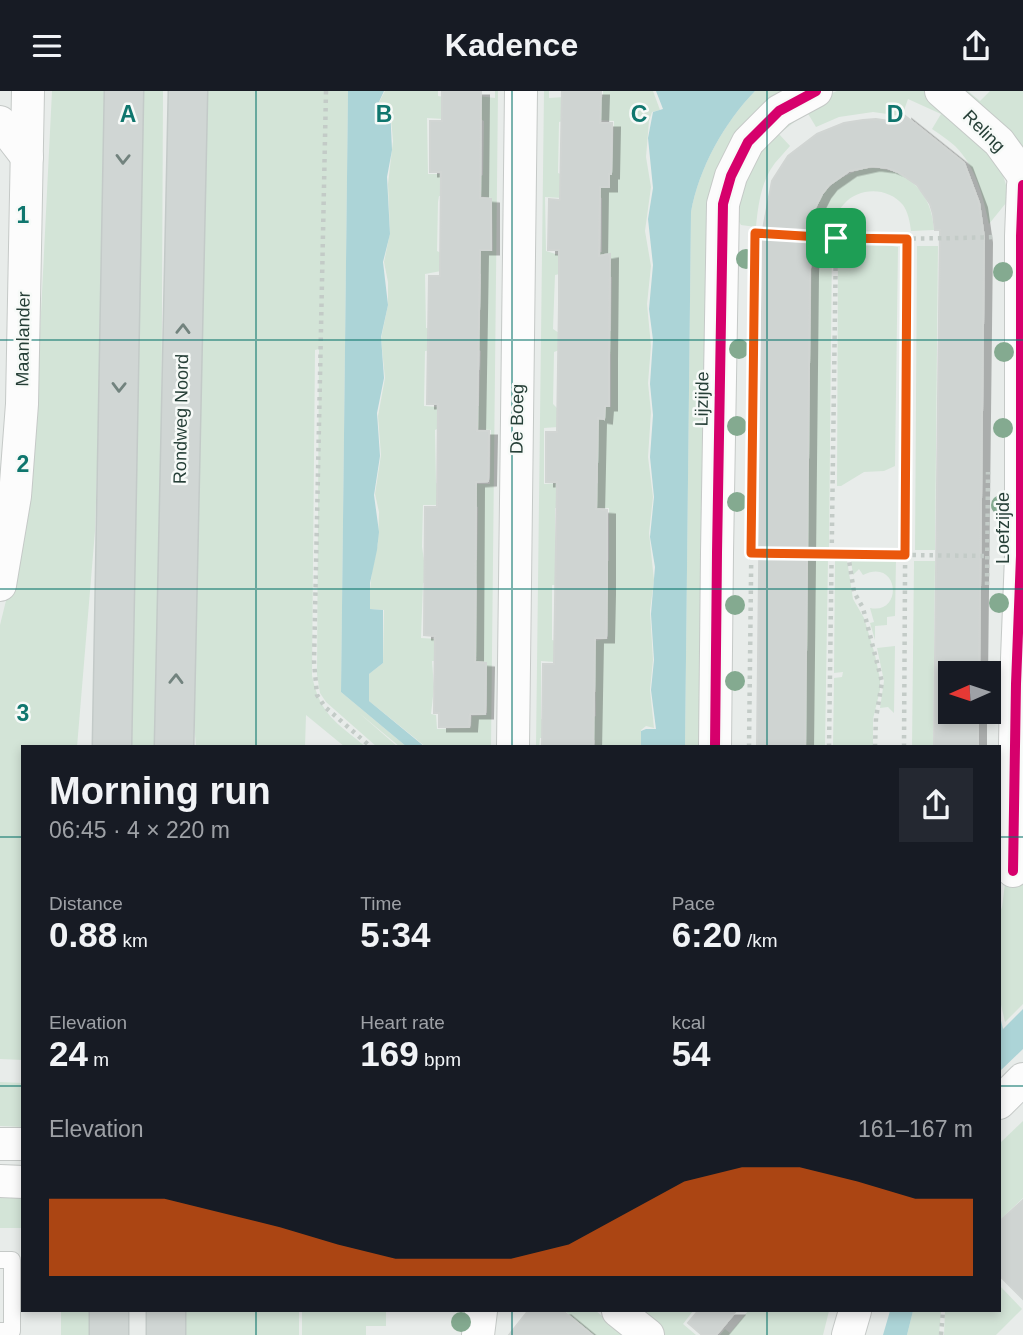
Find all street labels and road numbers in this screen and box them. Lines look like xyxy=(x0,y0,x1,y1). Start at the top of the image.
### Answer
street label: Reling xyxy=(959,106,1009,156)
street label: Maanlander xyxy=(12,291,34,387)
street label: Rondweg Noord xyxy=(170,354,192,484)
street label: Lijzijde xyxy=(692,371,712,427)
street label: De Boeg xyxy=(506,384,528,454)
street label: Loefzijde xyxy=(993,492,1013,564)

